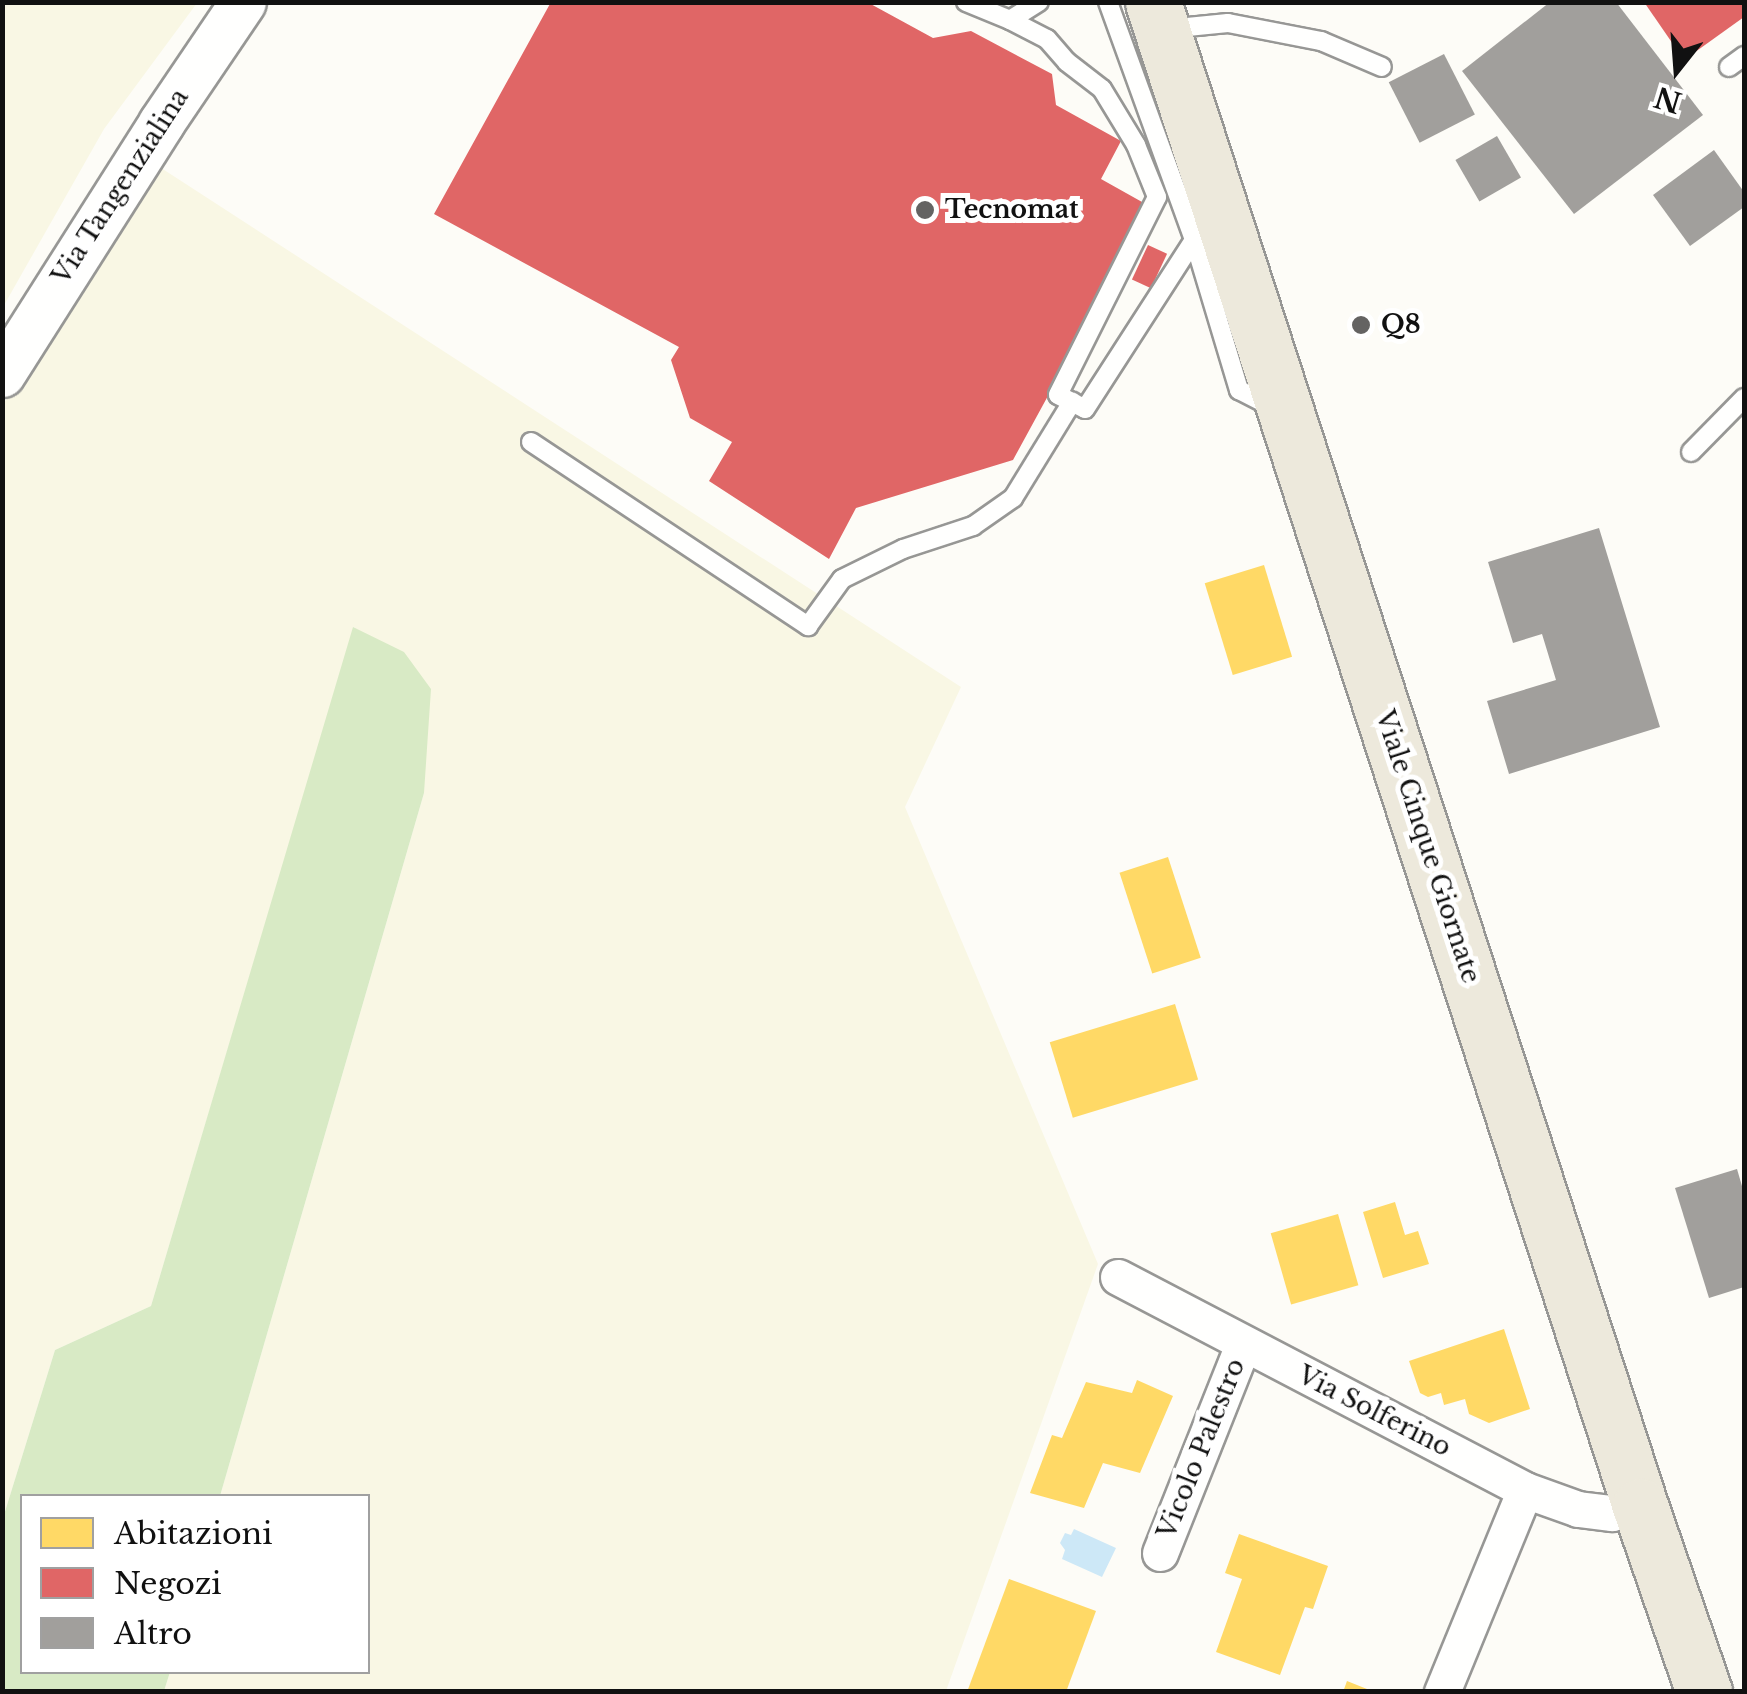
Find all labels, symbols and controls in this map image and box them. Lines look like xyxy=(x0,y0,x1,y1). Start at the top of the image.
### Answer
north arrow xyxy=(1627,20,1727,120)
text: N xyxy=(1650,79,1686,120)
street label: Via Tangenzialina xyxy=(46,83,196,291)
place label: Tecnomat xyxy=(945,195,1079,225)
marker: Tecnomat xyxy=(914,199,936,221)
place label: Q8 xyxy=(1381,310,1421,340)
marker: Q8 xyxy=(1350,314,1372,336)
street label: Viale Cinque Giornate xyxy=(1369,707,1485,987)
street label: Vicolo Palestro xyxy=(1152,1355,1252,1543)
street label: Via Solferino xyxy=(1292,1361,1456,1463)
legend xyxy=(20,1494,370,1674)
text: Abitazioni xyxy=(114,1515,272,1552)
text: Negozi xyxy=(114,1565,222,1602)
text: Altro xyxy=(114,1615,192,1652)

